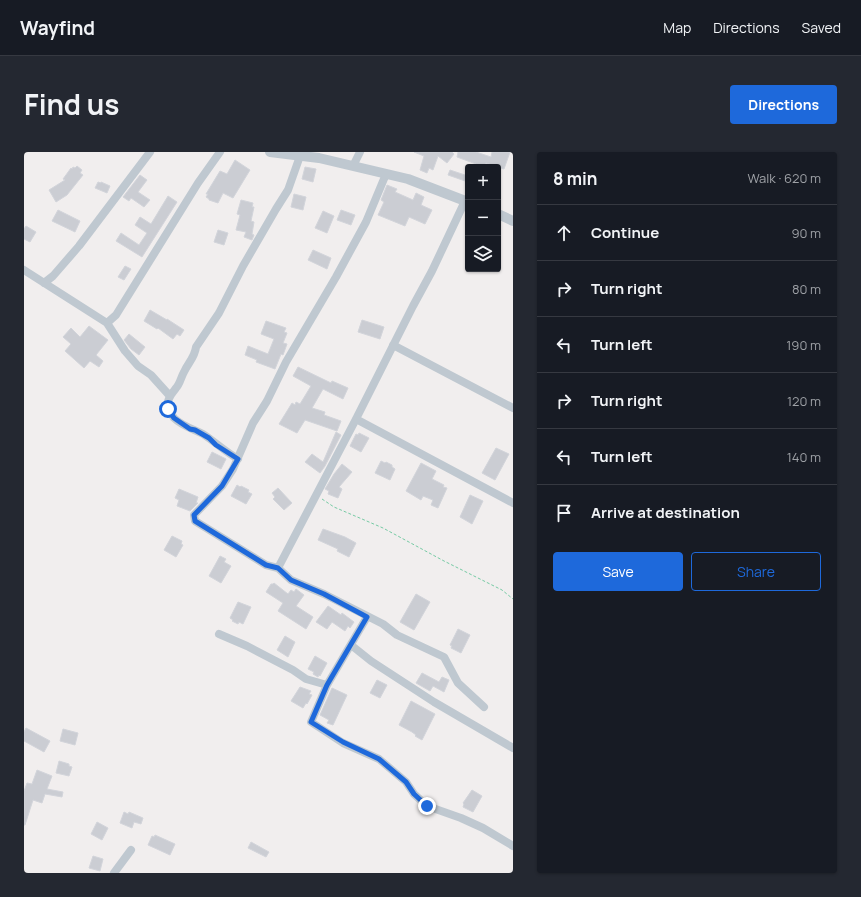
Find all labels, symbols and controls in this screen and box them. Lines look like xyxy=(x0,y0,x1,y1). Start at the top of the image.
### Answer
text: Wayfind xyxy=(20,15,95,41)
text: Map xyxy=(663,18,691,37)
text: Directions xyxy=(713,18,780,37)
text: Saved xyxy=(802,18,841,37)
text: Find us xyxy=(24,85,119,123)
button: Directions xyxy=(730,85,837,124)
map controls xyxy=(465,164,501,272)
button: + xyxy=(465,164,501,200)
text: 8 min xyxy=(553,167,598,190)
text: Walk · 620 m xyxy=(748,169,821,187)
button: − xyxy=(465,200,501,236)
icon: ahead xyxy=(553,222,575,244)
text: Continue xyxy=(591,222,659,243)
text: 90 m xyxy=(791,224,821,242)
button: layers xyxy=(465,236,501,272)
icon: right xyxy=(553,278,575,300)
text: Turn right xyxy=(591,278,662,299)
text: 80 m xyxy=(792,280,821,298)
icon: left xyxy=(553,334,575,356)
text: Turn left xyxy=(591,334,653,355)
text: 190 m xyxy=(786,336,821,354)
icon: right xyxy=(553,390,575,412)
text: Turn right xyxy=(591,390,662,411)
text: 120 m xyxy=(787,392,821,410)
route start xyxy=(159,400,177,418)
icon: left xyxy=(553,446,575,468)
text: Turn left xyxy=(591,446,653,467)
text: 140 m xyxy=(787,448,821,466)
icon: arrive xyxy=(553,502,575,524)
text: Arrive at destination xyxy=(591,502,740,523)
button: Save xyxy=(553,552,683,591)
button: Share xyxy=(691,552,821,591)
route end xyxy=(418,797,436,815)

